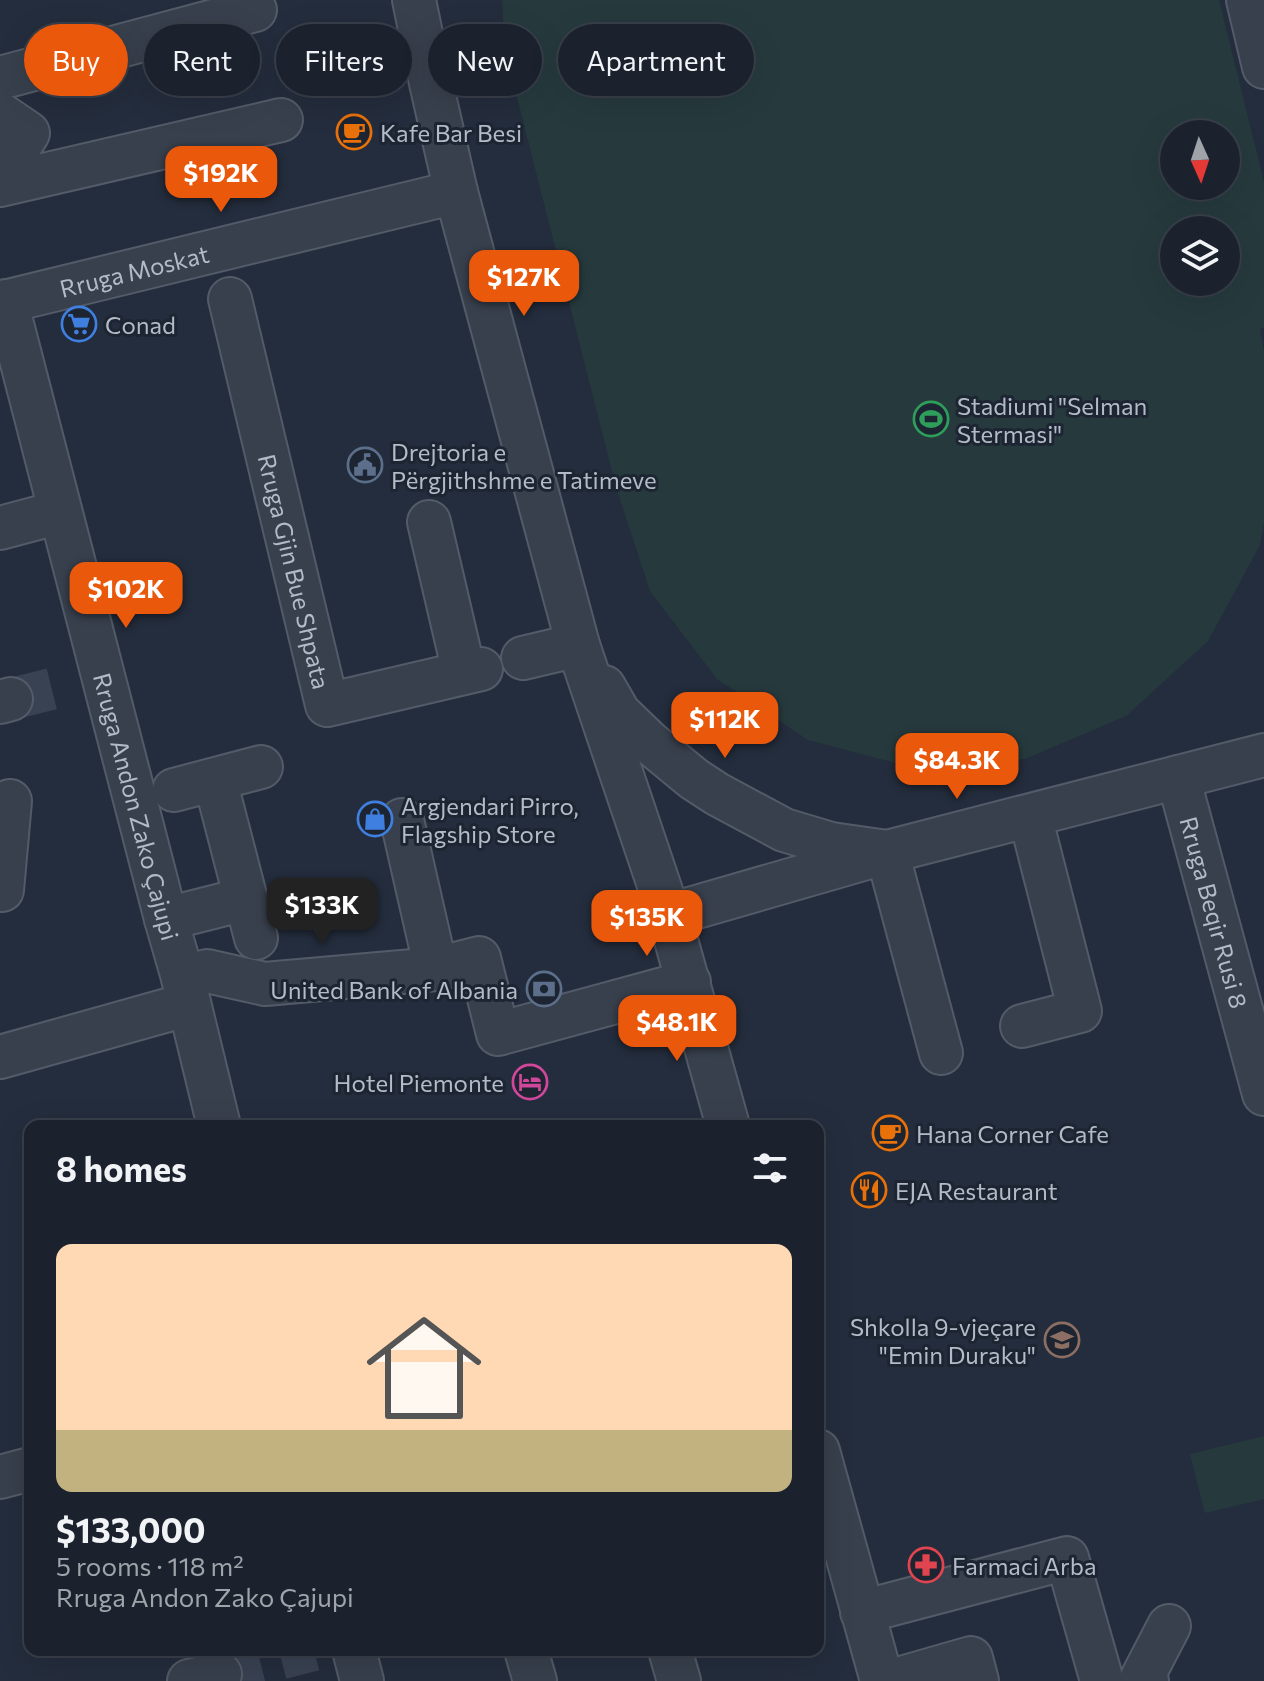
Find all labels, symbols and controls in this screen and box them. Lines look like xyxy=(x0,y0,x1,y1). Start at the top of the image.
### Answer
chip: Buy xyxy=(24,24,128,96)
chip: Rent xyxy=(144,24,260,96)
chip: Filters xyxy=(276,24,412,96)
chip: New xyxy=(428,24,542,96)
chip: Apartment xyxy=(558,24,754,96)
cafe icon: Kafe Bar Besi xyxy=(335,113,373,151)
place label: Kafe Bar Besi xyxy=(380,118,522,147)
north arrow xyxy=(1160,120,1240,200)
map controls xyxy=(1160,120,1240,296)
pin: $192K xyxy=(165,146,277,214)
text: $192K xyxy=(183,156,259,187)
button: layers xyxy=(1160,216,1240,296)
street label: Rruga Moskat xyxy=(57,238,212,302)
pin: $127K xyxy=(468,250,580,318)
text: $127K xyxy=(487,260,561,291)
supermarket icon: Conad xyxy=(60,305,98,343)
place label: Conad xyxy=(105,310,176,339)
place label: Stadiumi "Selman Stermasi" xyxy=(957,391,1147,448)
sports icon: Stadiumi "Selman Stermasi" xyxy=(912,400,950,438)
place label: Drejtoria e Përgjithshme e Tatimeve xyxy=(391,437,657,494)
public building icon: Drejtoria e Përgjithshme e Tatimeve xyxy=(346,446,384,484)
street label: Rruga Gjin Bue Shpata xyxy=(253,451,337,692)
pin: $102K xyxy=(70,562,182,630)
text: $102K xyxy=(88,572,164,603)
street label: Rruga Andon Zako Çajupi xyxy=(88,670,186,943)
pin: $112K xyxy=(669,692,781,760)
text: $112K xyxy=(689,702,761,733)
pin: $84.3K xyxy=(892,733,1022,801)
text: $84.3K xyxy=(913,743,1001,774)
place label: Argjendari Pirro, Flagship Store xyxy=(401,791,579,848)
shop icon: Argjendari Pirro, Flagship Store xyxy=(356,800,394,838)
street label: Rruga Beqir Rusi 8 xyxy=(1175,813,1254,1011)
pin: $133K xyxy=(266,878,378,946)
text: $133K xyxy=(285,888,360,919)
pin: $135K xyxy=(591,890,703,958)
text: $135K xyxy=(609,900,685,931)
bank icon: United Bank of Albania xyxy=(525,970,563,1008)
place label: United Bank of Albania xyxy=(270,975,518,1004)
pin: $48.1K xyxy=(612,995,742,1063)
text: $48.1K xyxy=(636,1005,718,1036)
hotel icon: Hotel Piemonte xyxy=(511,1063,549,1101)
place label: Hotel Piemonte xyxy=(334,1068,504,1097)
cafe icon: Hana Corner Cafe xyxy=(871,1114,909,1152)
place label: Hana Corner Cafe xyxy=(916,1119,1109,1148)
icon: filters xyxy=(748,1146,792,1190)
text: 8 homes xyxy=(56,1147,187,1189)
restaurant icon: EJA Restaurant xyxy=(850,1171,888,1209)
place label: EJA Restaurant xyxy=(895,1176,1058,1205)
icon: home xyxy=(352,1296,496,1440)
place label: Shkolla 9-vjeçare "Emin Duraku" xyxy=(850,1312,1036,1369)
school or university icon: Shkolla 9-vjeçare "Emin Duraku" xyxy=(1043,1321,1081,1359)
text: $133,000 xyxy=(56,1508,206,1550)
pharmacy icon: Farmaci Arba xyxy=(907,1546,945,1584)
text: 5 rooms · 118 m² xyxy=(56,1550,244,1581)
place label: Farmaci Arba xyxy=(952,1551,1096,1580)
text: Rruga Andon Zako Çajupi xyxy=(56,1581,354,1612)

